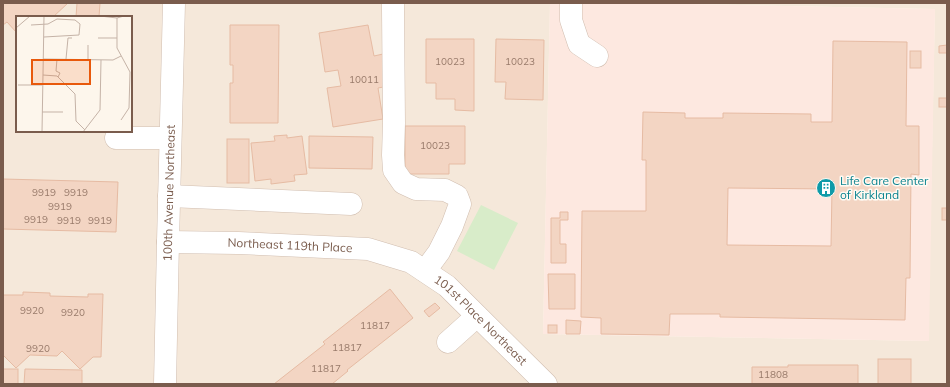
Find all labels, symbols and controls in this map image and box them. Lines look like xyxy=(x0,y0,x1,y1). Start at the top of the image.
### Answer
inset map xyxy=(16,16,132,132)
house number: 10023 xyxy=(435,55,465,68)
house number: 10023 xyxy=(505,55,535,68)
house number: 10011 xyxy=(349,73,379,86)
street label: 100th Avenue Northeast xyxy=(160,125,178,261)
house number: 10023 xyxy=(420,139,450,152)
place label: Life Care Center of Kirkland xyxy=(840,173,929,202)
building icon: Life Care Center of Kirkland xyxy=(815,177,837,199)
house number: 9919 xyxy=(32,186,56,199)
house number: 9919 xyxy=(64,186,88,199)
house number: 9919 xyxy=(48,200,72,213)
house number: 9919 xyxy=(24,213,48,226)
house number: 9919 xyxy=(57,214,81,227)
house number: 9919 xyxy=(88,214,112,227)
street label: Northeast 119th Place xyxy=(227,235,353,255)
street label: 101st Place Northeast xyxy=(431,271,531,368)
house number: 9920 xyxy=(20,304,44,317)
house number: 9920 xyxy=(61,306,85,319)
house number: 11817 xyxy=(360,319,390,332)
house number: 11817 xyxy=(332,341,362,354)
house number: 9920 xyxy=(26,342,50,355)
house number: 11817 xyxy=(311,362,341,375)
house number: 11808 xyxy=(758,368,788,381)

